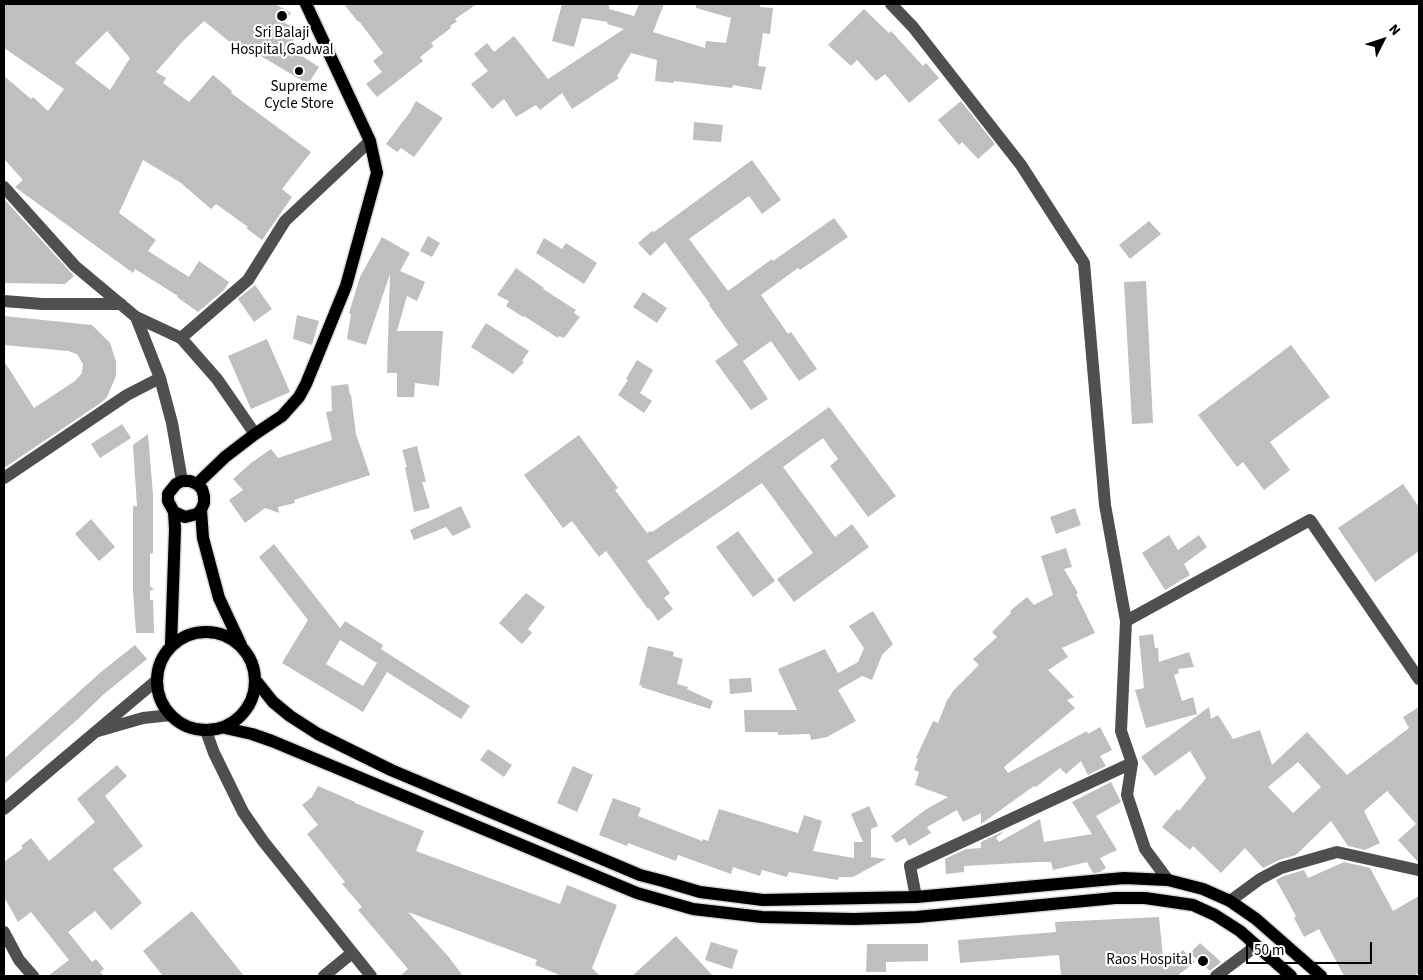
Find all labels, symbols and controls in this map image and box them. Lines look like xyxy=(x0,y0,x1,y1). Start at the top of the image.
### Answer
marker: Sri Balaji Hospital,Gadwal xyxy=(275,9,289,23)
north arrow xyxy=(1358,15,1408,65)
text: N xyxy=(1384,20,1405,40)
place label: Sri Balaji Hospital,Gadwal xyxy=(230,25,334,60)
marker: Supreme Cycle Store xyxy=(293,65,305,77)
place label: Supreme Cycle Store xyxy=(264,79,334,114)
scale bar xyxy=(1248,932,1374,964)
text: 50 m xyxy=(1254,940,1284,961)
place label: Raos Hospital xyxy=(1106,952,1192,970)
marker: Raos Hospital xyxy=(1196,954,1210,968)

